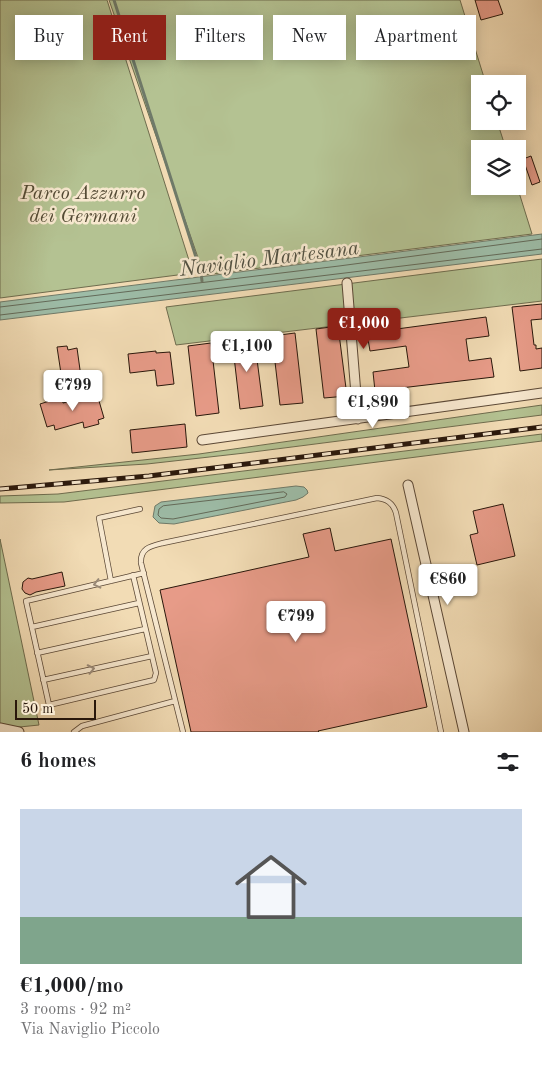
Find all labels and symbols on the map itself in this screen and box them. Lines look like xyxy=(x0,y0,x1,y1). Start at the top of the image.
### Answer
park label: Parco Azzurro dei Germani xyxy=(20,184,145,227)
water label: Naviglio Martesana xyxy=(177,238,360,281)
pin: €1,000 xyxy=(323,308,405,350)
pin: €1,100 xyxy=(206,330,288,373)
pin: €799 xyxy=(43,370,103,412)
pin: €1,890 xyxy=(332,386,414,429)
pin: €860 xyxy=(418,564,478,606)
one-way arrow xyxy=(92,578,101,589)
pin: €799 xyxy=(266,600,326,643)
one-way arrow xyxy=(87,665,95,675)
scale bar xyxy=(15,697,96,720)

